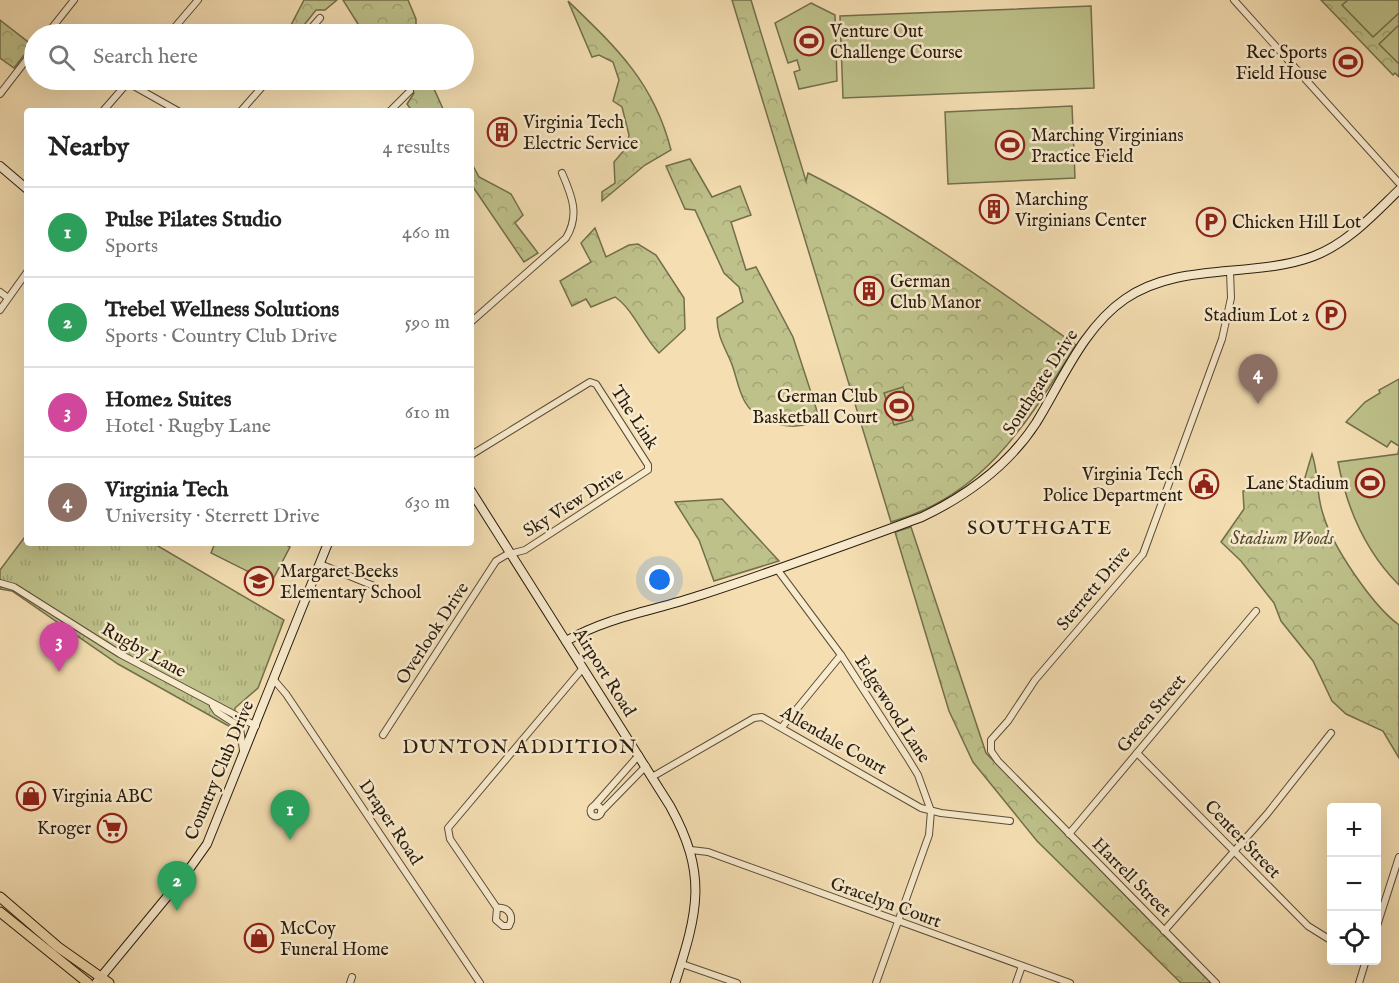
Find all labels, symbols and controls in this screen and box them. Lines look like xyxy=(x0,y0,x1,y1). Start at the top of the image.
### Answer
place label: Venture Out Challenge Course xyxy=(829,21,963,65)
search box xyxy=(24,24,474,90)
sports icon: Venture Out Challenge Course xyxy=(793,25,825,57)
icon: search xyxy=(45,41,78,74)
place label: Rec Sports Field House xyxy=(1235,42,1327,86)
text: Search here xyxy=(93,43,198,71)
sports icon: Rec Sports Field House xyxy=(1332,46,1364,78)
place label: Virginia Tech Electric Service xyxy=(522,112,638,156)
building icon: Virginia Tech Electric Service xyxy=(486,116,518,148)
place label: Marching Virginians Practice Field xyxy=(1031,125,1184,169)
sports icon: Marching Virginians Practice Field xyxy=(994,129,1026,161)
text: Nearby xyxy=(48,131,129,164)
text: 4 results xyxy=(383,135,450,160)
place label: Marching Virginians Center xyxy=(1014,189,1147,233)
building icon: Marching Virginians Center xyxy=(978,193,1010,225)
text: Pulse Pilates Studio xyxy=(105,206,282,234)
parking icon: Chicken Hill Lot xyxy=(1195,206,1227,238)
place label: Chicken Hill Lot xyxy=(1232,212,1361,235)
text: 1 xyxy=(64,220,71,245)
text: 460 m xyxy=(402,220,450,245)
text: Sports xyxy=(105,234,158,259)
place label: German Club Manor xyxy=(890,271,982,315)
building icon: German Club Manor xyxy=(853,275,885,307)
text: Trebel Wellness Solutions xyxy=(105,296,339,324)
parking icon: Stadium Lot 2 xyxy=(1315,299,1347,331)
place label: Stadium Lot 2 xyxy=(1204,305,1310,328)
text: 2 xyxy=(63,310,72,335)
text: 590 m xyxy=(404,310,450,335)
text: Sports · Country Club Drive xyxy=(105,324,337,349)
street label: Southgate Drive xyxy=(998,325,1084,440)
pin: 4 xyxy=(1238,354,1278,404)
street label: The Link xyxy=(605,381,663,454)
text: Home2 Suites xyxy=(105,386,231,414)
place label: German Club Basketball Court xyxy=(752,386,878,430)
sports icon: German Club Basketball Court xyxy=(883,390,915,422)
text: 3 xyxy=(64,400,71,425)
text: 610 m xyxy=(405,400,450,425)
text: Hotel · Rugby Lane xyxy=(105,414,271,439)
street label: Sky View Drive xyxy=(519,463,628,543)
place label: Virginia Tech Police Department xyxy=(1043,464,1183,508)
sports icon: Lane Stadium xyxy=(1354,467,1386,499)
public building icon: Virginia Tech Police Department xyxy=(1188,468,1220,500)
place label: Lane Stadium xyxy=(1246,473,1349,496)
text: Virginia Tech xyxy=(105,476,228,504)
text: 4 xyxy=(63,490,72,515)
text: 630 m xyxy=(404,490,450,515)
text: University · Sterrett Drive xyxy=(105,504,320,529)
district label: SOUTHGATE xyxy=(967,516,1113,541)
park label: Stadium Woods xyxy=(1230,528,1335,551)
street label: Sterrett Drive xyxy=(1052,542,1136,636)
place label: Margaret Beeks Elementary School xyxy=(280,561,421,605)
school or university icon: Margaret Beeks Elementary School xyxy=(243,565,275,597)
your location xyxy=(645,565,674,594)
street label: Overlook Drive xyxy=(392,578,475,689)
street label: Rugby Lane xyxy=(97,619,190,684)
pin: 3 xyxy=(40,622,78,672)
street label: Airport Road xyxy=(567,623,640,722)
street label: Edgewood Lane xyxy=(849,652,935,768)
street label: Green Street xyxy=(1113,670,1192,758)
street label: Country Club Drive xyxy=(181,697,260,844)
street label: Allendale Court xyxy=(775,701,890,781)
district label: DUNTON ADDITION xyxy=(402,735,638,760)
street label: Draper Road xyxy=(353,776,427,870)
shop icon: Virginia ABC xyxy=(15,780,47,812)
place label: Virginia ABC xyxy=(51,786,153,809)
pin: 1 xyxy=(270,790,310,840)
street label: Center Street xyxy=(1199,796,1285,884)
map controls xyxy=(1327,803,1381,965)
button: + xyxy=(1327,803,1381,857)
supermarket icon: Kroger xyxy=(96,812,128,844)
place label: Kroger xyxy=(37,818,91,841)
street label: Harrell Street xyxy=(1086,833,1176,923)
button: − xyxy=(1327,857,1381,911)
pin: 2 xyxy=(158,862,196,911)
street label: Gracelyn Court xyxy=(827,873,944,934)
button: locate xyxy=(1327,911,1381,965)
place label: McCoy Funeral Home xyxy=(280,918,389,962)
shop icon: McCoy Funeral Home xyxy=(243,922,275,954)

